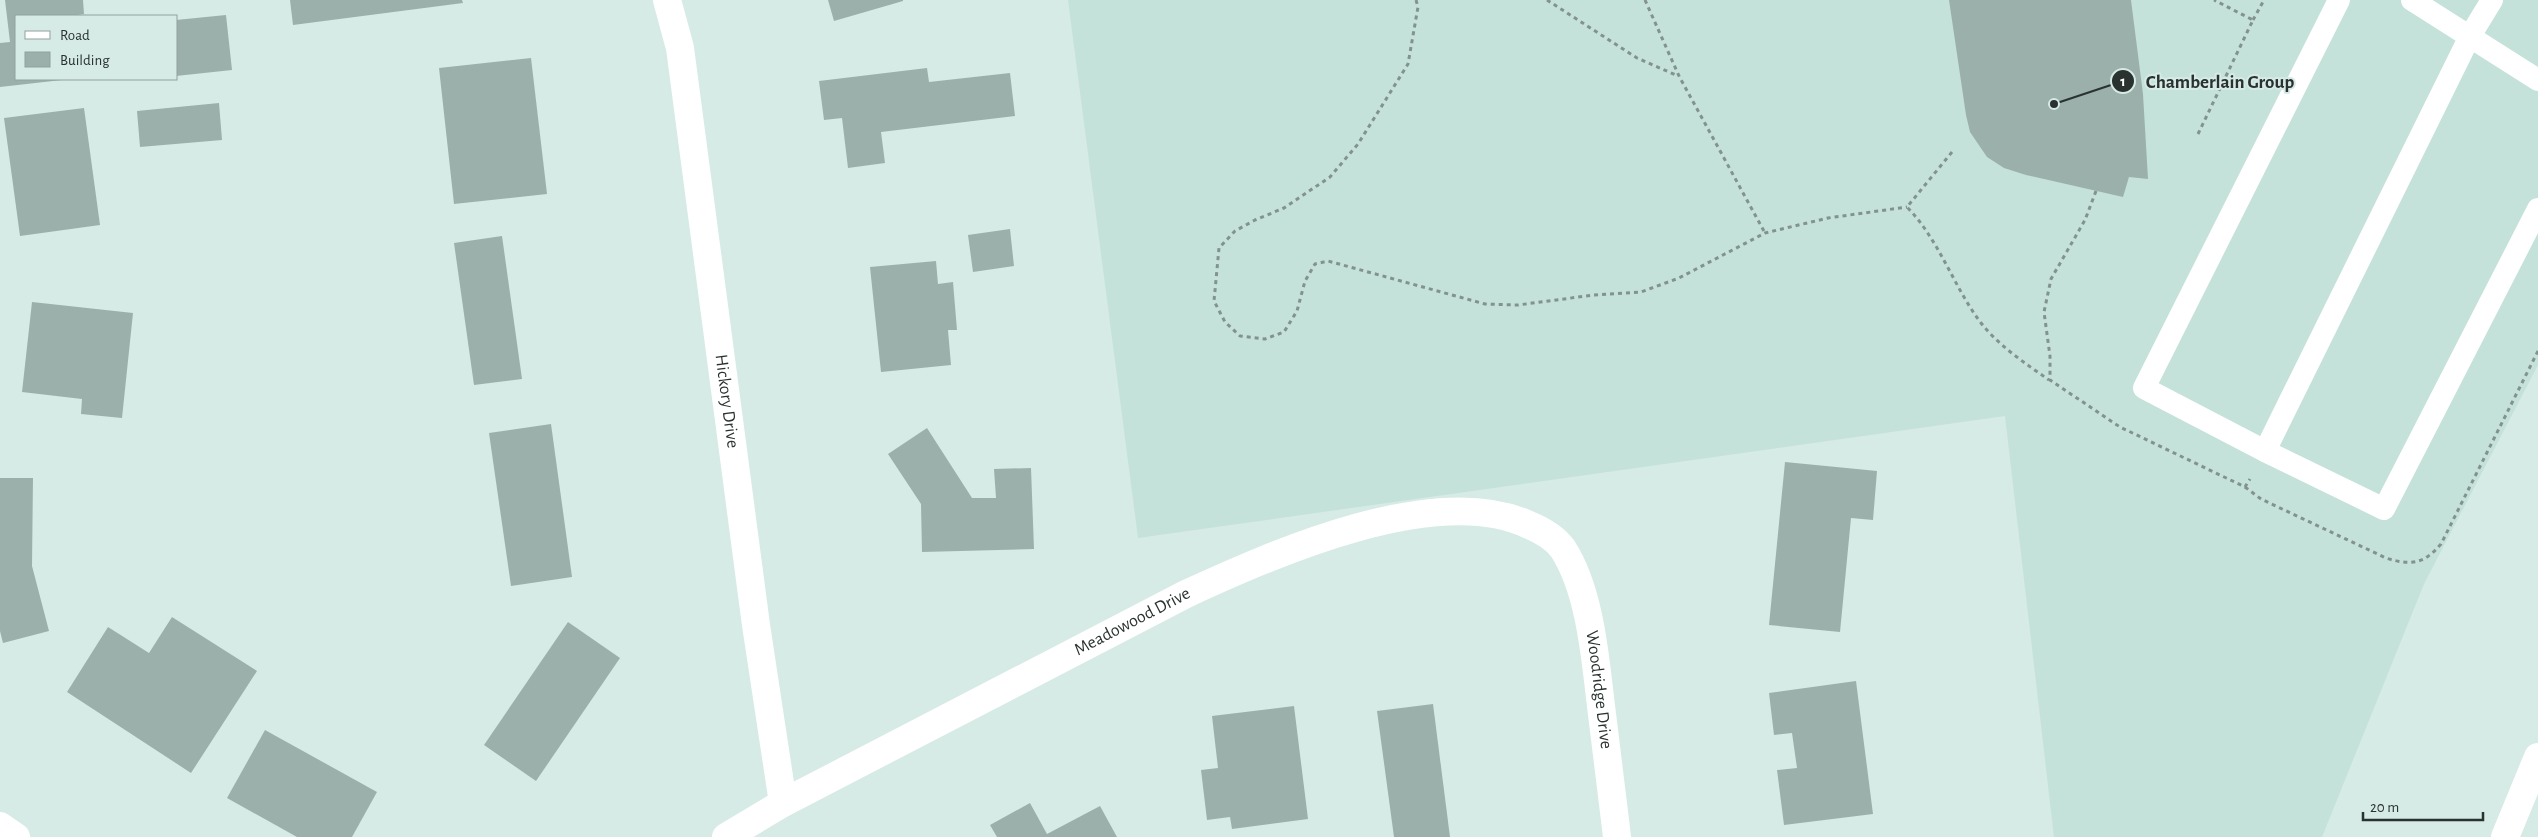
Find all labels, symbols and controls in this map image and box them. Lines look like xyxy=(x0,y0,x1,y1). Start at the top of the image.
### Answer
legend xyxy=(15,15,178,80)
text: Road xyxy=(60,28,90,43)
text: Building xyxy=(60,53,110,68)
callout: Chamberlain Group xyxy=(2111,64,2304,98)
text: Chamberlain Group xyxy=(2146,73,2294,92)
text: 1 xyxy=(2120,74,2126,89)
street label: Hickory Drive xyxy=(711,353,742,449)
street label: Meadowood Drive xyxy=(1072,584,1193,659)
street label: Woodridge Drive xyxy=(1582,629,1615,750)
scale bar xyxy=(2363,790,2483,822)
text: 20 m xyxy=(2370,800,2399,815)

